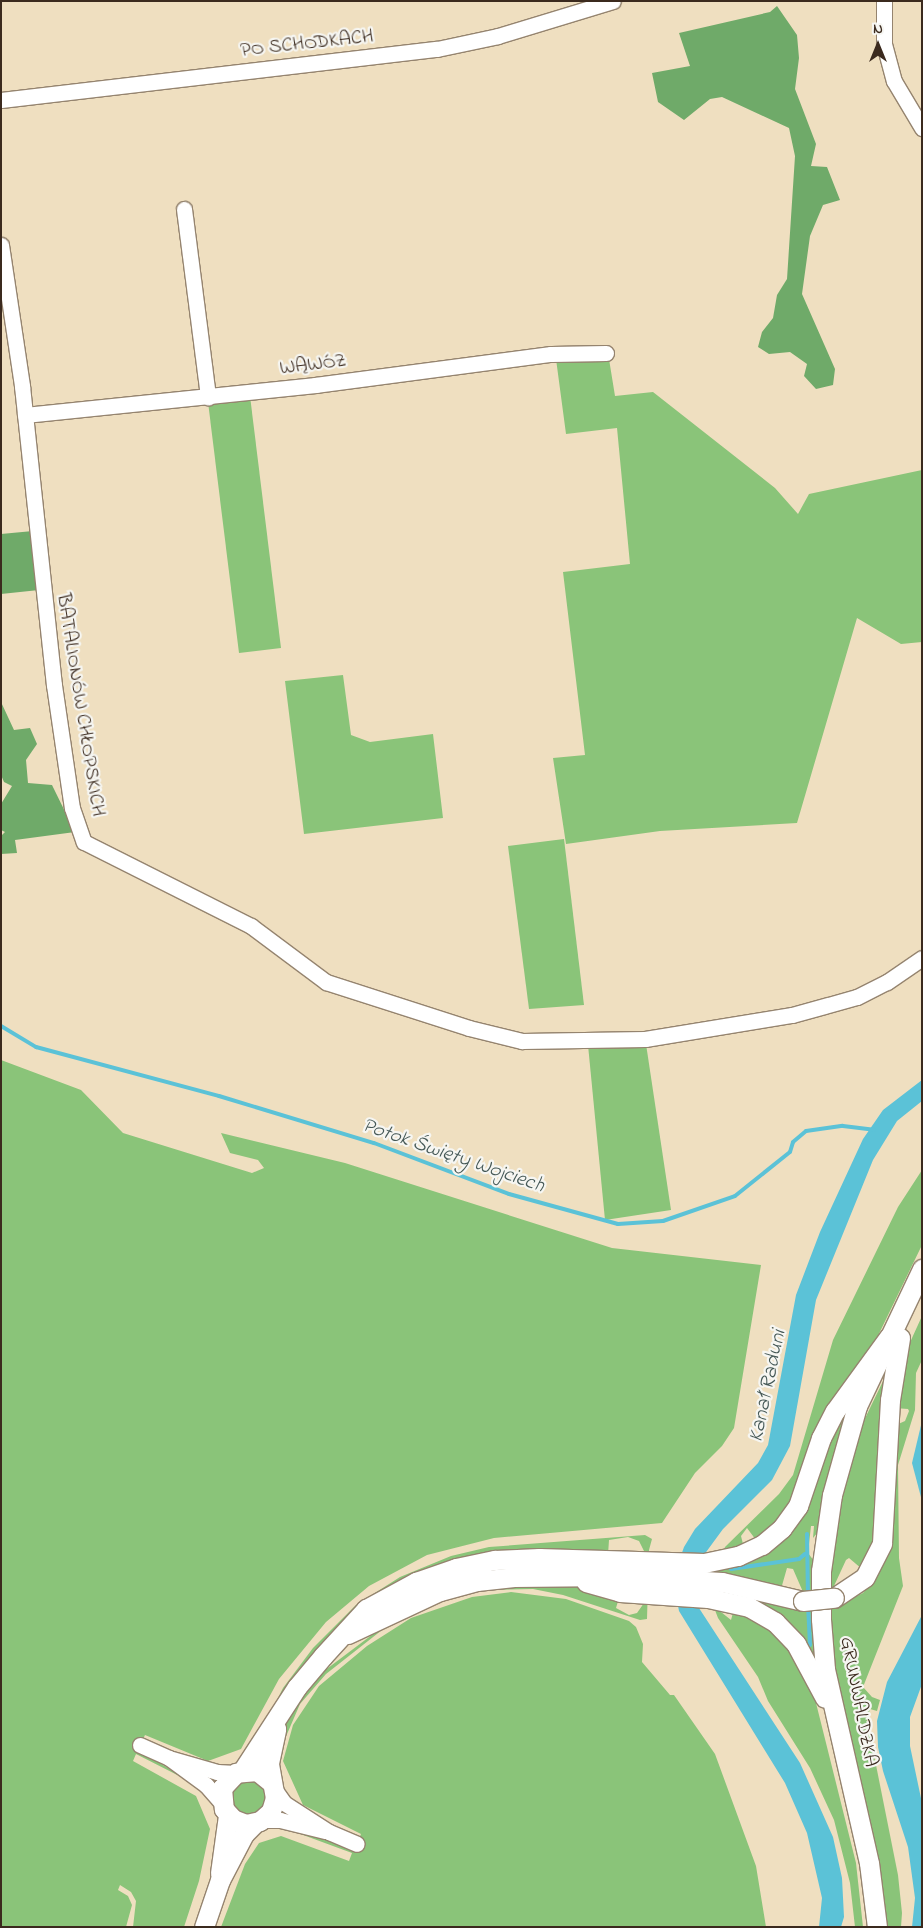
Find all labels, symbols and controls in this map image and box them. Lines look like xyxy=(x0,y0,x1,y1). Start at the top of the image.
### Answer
text: N xyxy=(873,19,883,40)
north arrow xyxy=(853,20,903,70)
street label: PO SCHODKACH xyxy=(239,25,375,63)
street label: WĄWÓZ xyxy=(278,349,348,381)
street label: BATALIONÓW CHŁOPSKICH xyxy=(51,592,109,818)
water label: Potok Święty Wojciech xyxy=(359,1113,547,1199)
water label: Kanał Raduni xyxy=(744,1328,792,1444)
street label: GRUNWALDZKA xyxy=(834,1635,882,1769)

